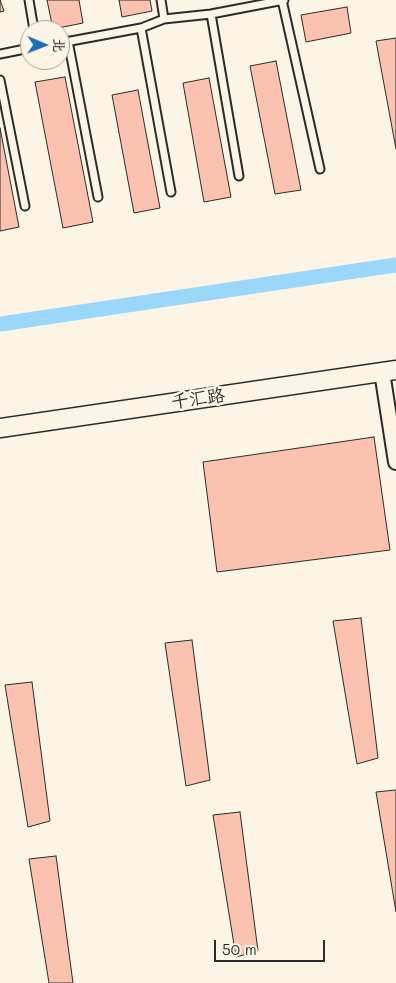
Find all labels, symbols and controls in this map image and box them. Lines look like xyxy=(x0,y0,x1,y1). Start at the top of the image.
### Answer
north arrow xyxy=(20,20,70,70)
text: 北 xyxy=(50,38,69,52)
street label: 千汇路 xyxy=(170,385,226,413)
scale bar xyxy=(216,930,327,962)
text: 50 m xyxy=(222,939,257,959)

